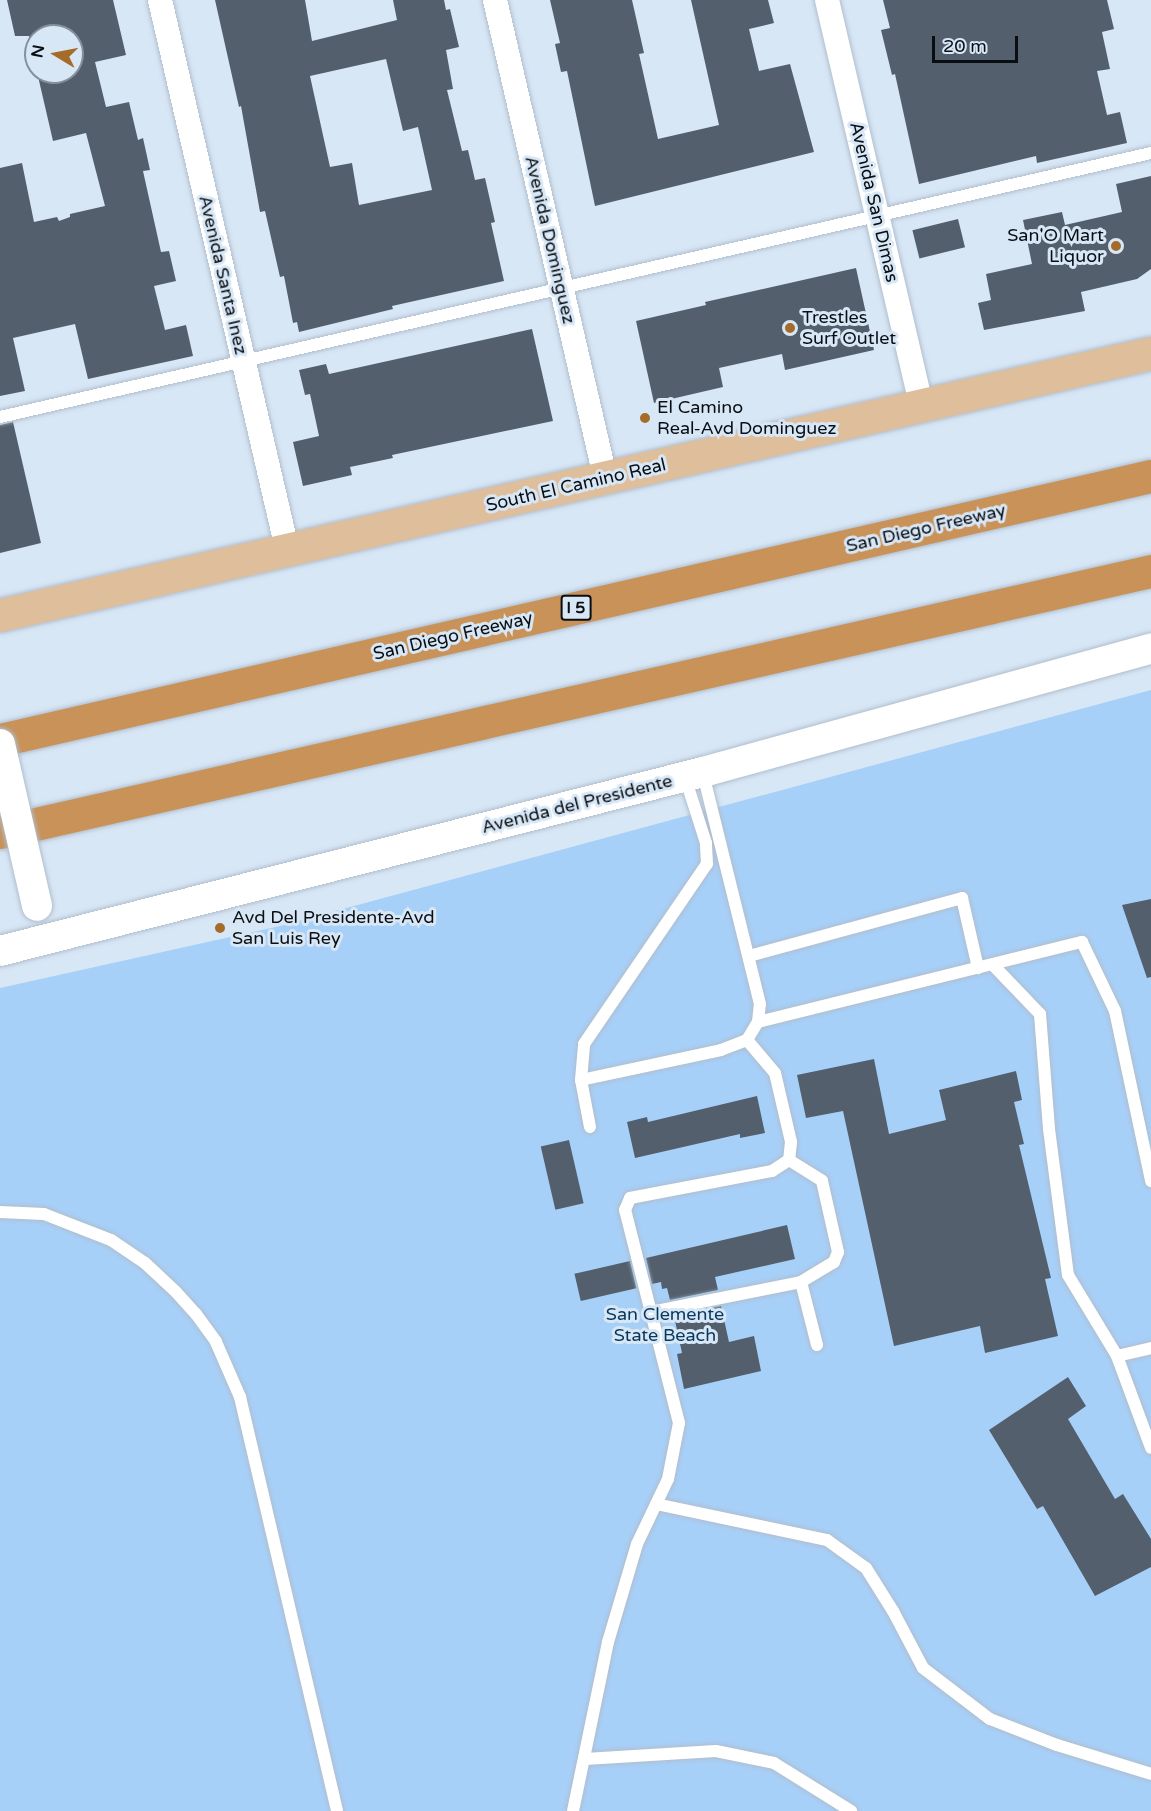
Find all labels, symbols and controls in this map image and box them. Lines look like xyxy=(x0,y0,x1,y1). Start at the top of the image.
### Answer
north arrow xyxy=(24,24,84,84)
scale bar xyxy=(935,24,1020,62)
text: 20 m xyxy=(943,35,987,57)
text: N xyxy=(27,43,49,59)
street label: Avenida San Dimas xyxy=(845,120,903,284)
street label: Avenida Dominguez xyxy=(520,154,580,326)
street label: Avenida Santa Inez xyxy=(194,193,252,357)
place label: San'O Mart Liquor xyxy=(1007,225,1104,268)
marker: San'O Mart Liquor xyxy=(1109,239,1123,253)
place label: Trestles Surf Outlet xyxy=(802,307,896,350)
marker: Trestles Surf Outlet xyxy=(783,321,797,335)
place label: El Camino Real-Avd Dominguez xyxy=(657,397,836,440)
marker: El Camino Real-Avd Dominguez xyxy=(638,411,652,425)
street label: South El Camino Real xyxy=(484,454,668,516)
street label: San Diego Freeway xyxy=(844,499,1008,557)
road number: I 5 xyxy=(560,595,592,621)
street label: San Diego Freeway xyxy=(371,607,535,665)
street label: Avenida del Presidente xyxy=(479,770,675,838)
place label: Avd Del Presidente-Avd San Luis Rey xyxy=(232,907,435,950)
marker: Avd Del Presidente-Avd San Luis Rey xyxy=(213,921,227,935)
park label: San Clemente State Beach xyxy=(606,1304,724,1346)

